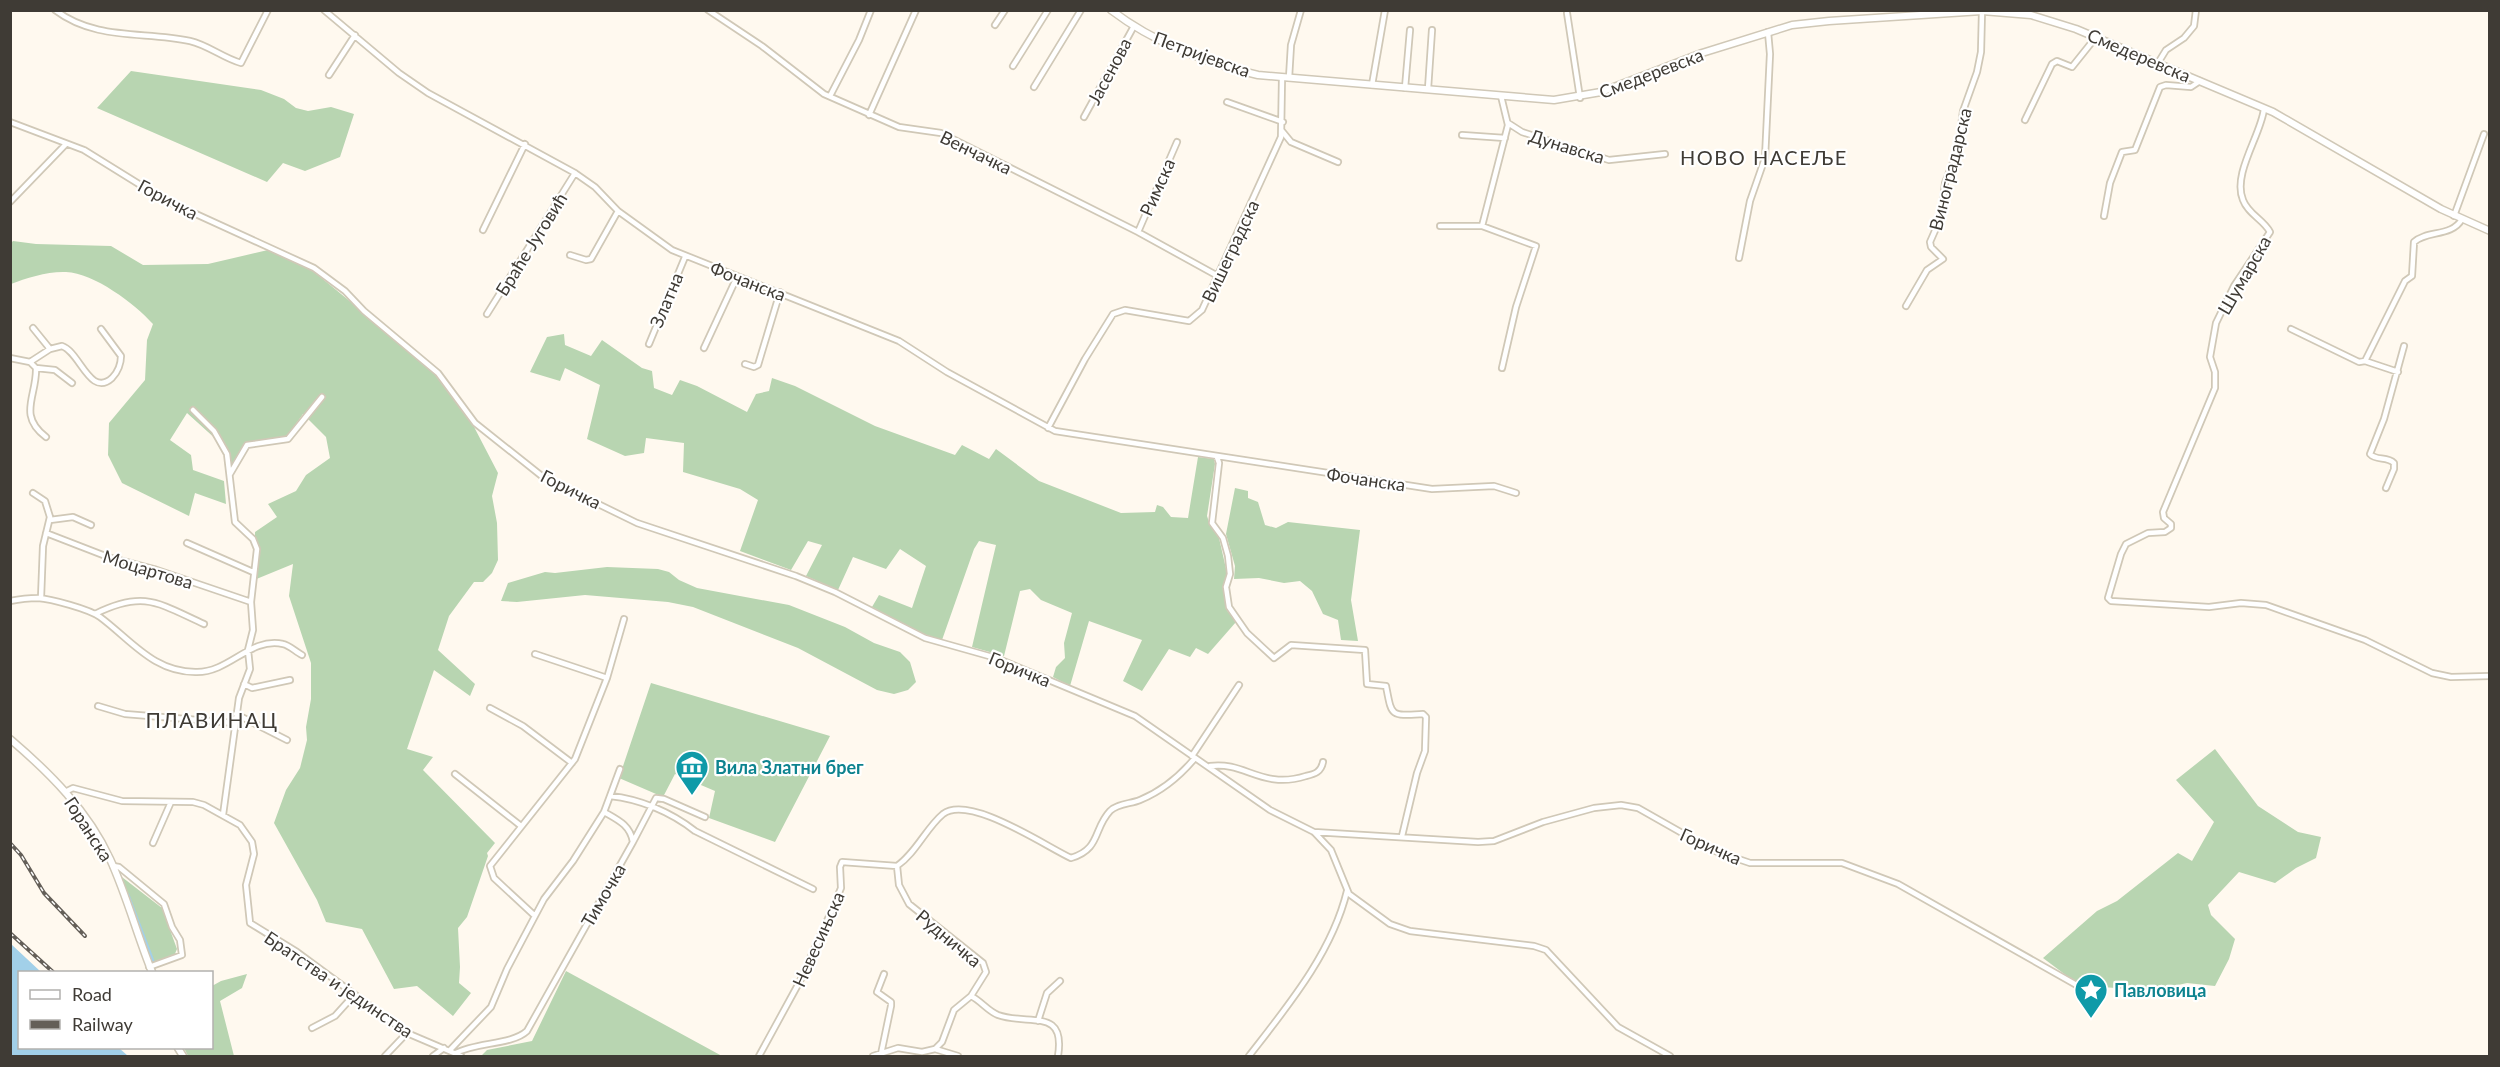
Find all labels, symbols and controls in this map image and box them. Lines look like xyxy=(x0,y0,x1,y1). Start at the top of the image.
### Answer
street label: Смедеревска xyxy=(2084,23,2194,87)
street label: Петријевска xyxy=(1151,26,1253,82)
street label: Јасенова xyxy=(1082,34,1136,108)
street label: Смедеревска xyxy=(1596,43,1706,103)
street label: Виноградарска xyxy=(1924,105,1976,233)
street label: Дунавска xyxy=(1527,124,1607,168)
street label: Венчачка xyxy=(937,125,1015,179)
district label: НОВО НАСЕЉЕ xyxy=(1680,145,1848,169)
street label: Римска xyxy=(1135,155,1179,219)
street label: Горичка xyxy=(134,174,202,224)
street label: Браће Југовић xyxy=(491,188,571,300)
street label: Вишеградска xyxy=(1197,196,1263,306)
street label: Шумарска xyxy=(2213,232,2275,318)
street label: Фочанска xyxy=(707,257,789,305)
street label: Златна xyxy=(645,269,687,331)
street label: Фочанска xyxy=(1325,463,1407,495)
street label: Горичка xyxy=(537,465,605,513)
street label: Моцартова xyxy=(100,545,196,593)
street label: Горичка xyxy=(986,647,1054,691)
district label: ПЛАВИНАЦ xyxy=(145,707,279,732)
museum icon: Вила Златни брег xyxy=(674,749,710,796)
place label: Вила Златни брег xyxy=(715,756,864,778)
street label: Горанска xyxy=(60,792,118,866)
street label: Горичка xyxy=(1677,823,1745,869)
street label: Тимочка xyxy=(576,859,630,931)
street label: Невесињска xyxy=(787,888,849,990)
street label: Рудничка xyxy=(912,904,986,972)
street label: Братства и јединства xyxy=(260,926,418,1042)
legend xyxy=(18,971,213,1049)
place icon: Павловица xyxy=(2073,972,2109,1019)
place label: Павловица xyxy=(2114,979,2206,1001)
text: Road xyxy=(72,983,112,1005)
text: Railway xyxy=(72,1013,133,1035)

